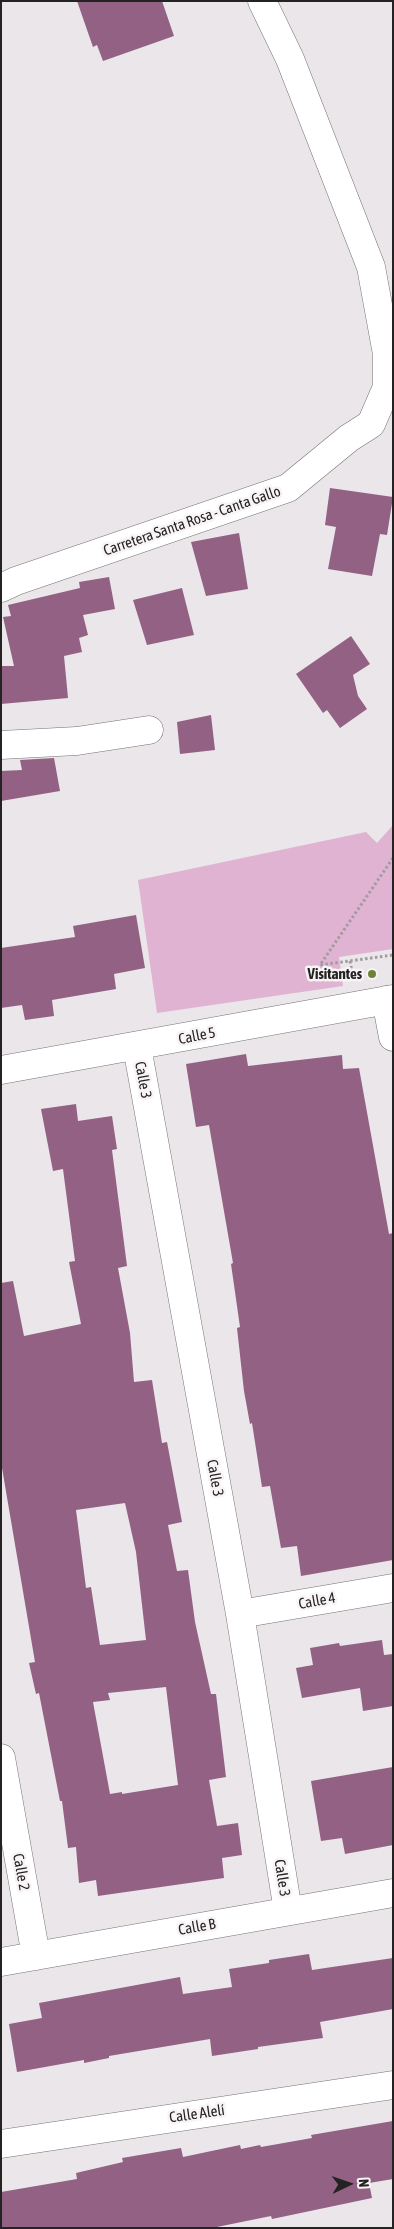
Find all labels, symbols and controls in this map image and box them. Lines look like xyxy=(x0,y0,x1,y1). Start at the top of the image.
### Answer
street label: Carretera Santa Rosa - Canta Gallo xyxy=(101,482,283,560)
place label: Visitantes xyxy=(308,965,362,983)
marker: Visitantes xyxy=(366,968,378,980)
street label: Calle 5 xyxy=(177,1024,217,1048)
street label: Calle 3 xyxy=(131,1060,155,1100)
street label: Calle 3 xyxy=(203,1458,227,1498)
street label: Calle 4 xyxy=(297,1589,337,1613)
street label: Calle 2 xyxy=(9,1852,33,1892)
street label: Calle 3 xyxy=(270,1858,294,1898)
street label: Calle B xyxy=(177,1915,217,1939)
street label: Calle Alelí xyxy=(168,2101,226,2127)
north arrow xyxy=(324,2159,374,2209)
text: N xyxy=(356,2179,372,2188)

